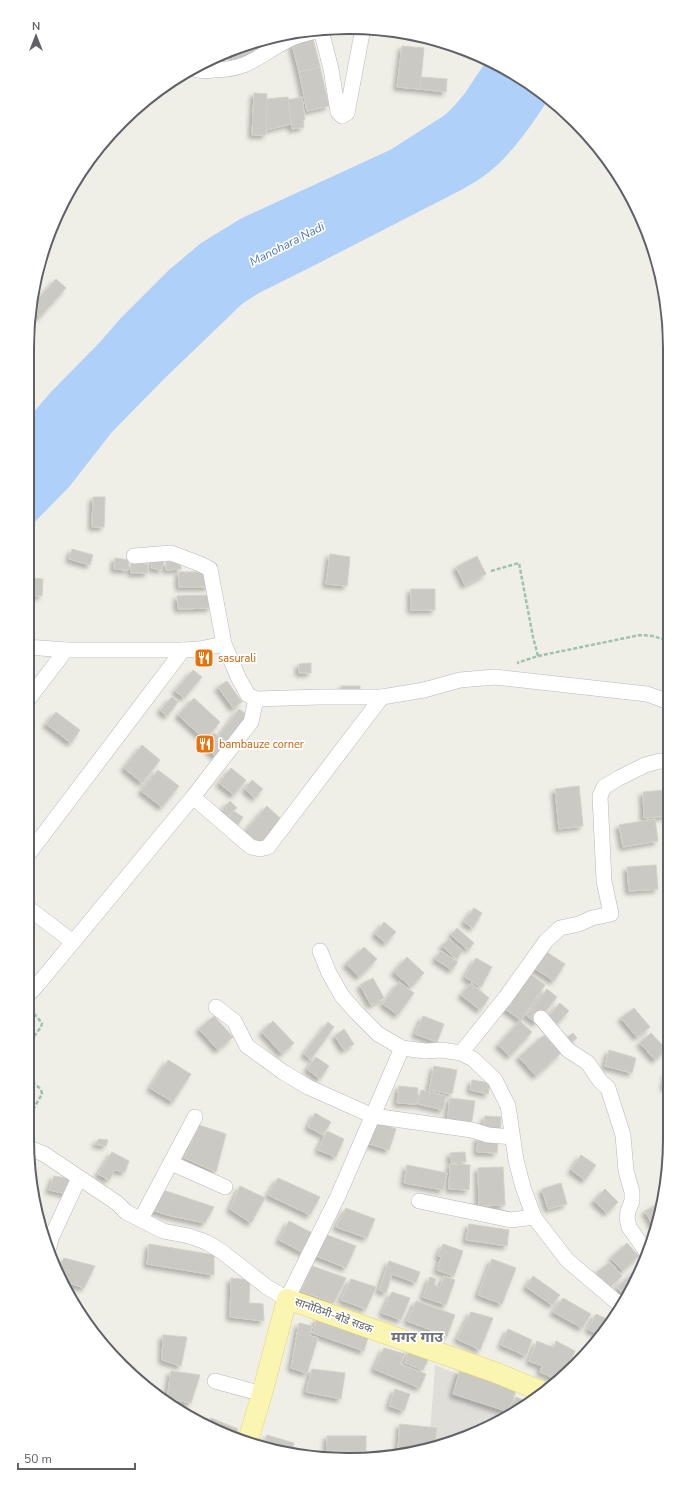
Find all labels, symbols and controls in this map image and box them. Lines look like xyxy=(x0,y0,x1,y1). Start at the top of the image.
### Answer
north arrow xyxy=(16,16,56,56)
text: N xyxy=(32,19,40,34)
water label: Manohara Nadi xyxy=(247,218,327,270)
restaurant icon: sasurali xyxy=(193,647,215,669)
place label: sasurali xyxy=(218,651,256,666)
restaurant icon: bambauze corner xyxy=(194,733,216,755)
place label: bambauze corner xyxy=(219,737,304,752)
street label: सानोठिमी-बोडे सडक xyxy=(293,1294,376,1337)
district label: मगर गाउ xyxy=(391,1327,443,1347)
scale bar xyxy=(18,1445,135,1471)
text: 50 m xyxy=(24,1451,52,1467)

